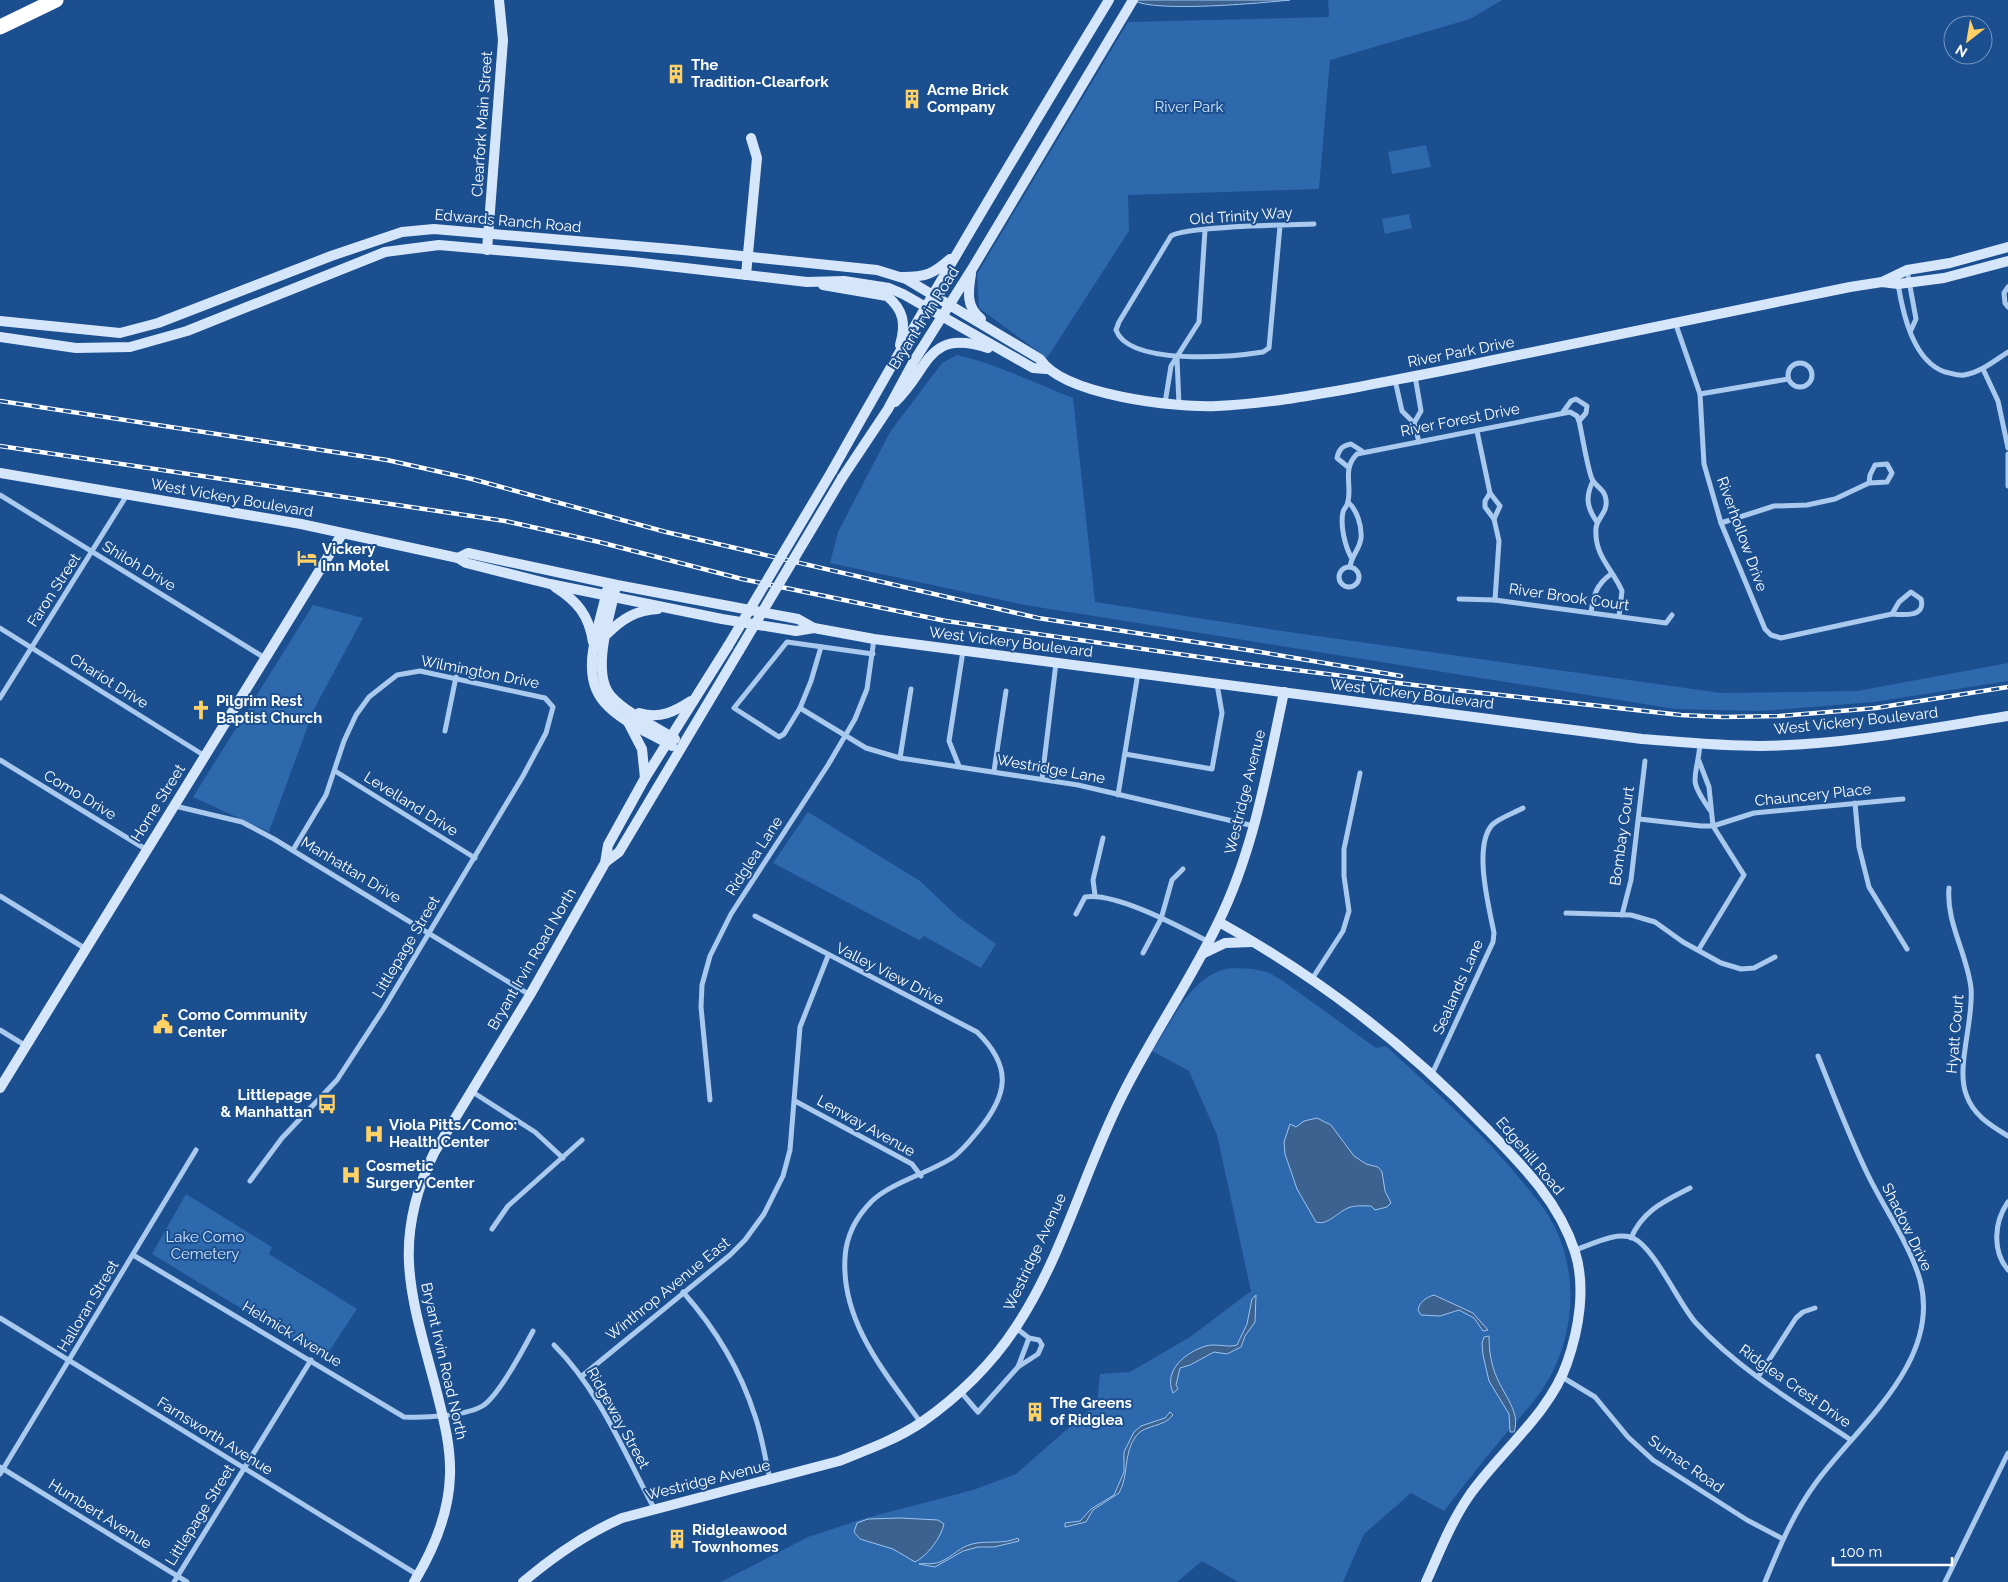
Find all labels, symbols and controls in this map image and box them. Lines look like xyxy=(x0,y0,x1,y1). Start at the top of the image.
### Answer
north arrow xyxy=(1943,15,1993,65)
text: N xyxy=(1953,42,1970,61)
street label: Clearfork Main Street xyxy=(468,51,496,197)
place label: The Tradition-Clearfork xyxy=(691,56,829,91)
building icon: The Tradition-Clearfork xyxy=(665,63,687,85)
place label: Acme Brick Company xyxy=(927,81,1009,116)
building icon: Acme Brick Company xyxy=(901,88,923,110)
park label: River Park xyxy=(1155,98,1223,116)
street label: Old Trinity Way xyxy=(1189,203,1293,229)
street label: Edwards Ranch Road xyxy=(434,206,582,236)
street label: Bryant Irvin Road xyxy=(885,263,963,373)
street label: River Park Drive xyxy=(1406,333,1516,371)
street label: River Forest Drive xyxy=(1399,400,1521,440)
street label: Riverhollow Drive xyxy=(1713,474,1771,594)
street label: West Vickery Boulevard xyxy=(149,475,315,521)
street label: Shiloh Drive xyxy=(99,537,179,595)
place label: Vickery Inn Motel xyxy=(322,540,389,575)
hotel icon: Vickery Inn Motel xyxy=(296,547,318,569)
street label: Faron Street xyxy=(24,550,84,630)
street label: River Brook Court xyxy=(1508,580,1630,614)
street label: West Vickery Boulevard xyxy=(928,623,1094,661)
street label: Chariot Drive xyxy=(66,650,152,712)
street label: Wilmington Drive xyxy=(419,652,541,692)
street label: West Vickery Boulevard xyxy=(1329,675,1495,713)
place label: Pilgrim Rest Baptist Church xyxy=(216,692,322,727)
church icon: Pilgrim Rest Baptist Church xyxy=(190,699,212,721)
street label: West Vickery Boulevard xyxy=(1773,703,1939,739)
street label: Westridge Avenue xyxy=(1221,728,1269,856)
street label: Westridge Lane xyxy=(995,751,1107,787)
street label: Horne Street xyxy=(127,761,189,845)
street label: Como Drive xyxy=(40,766,120,824)
street label: Levelland Drive xyxy=(361,768,462,840)
street label: Chauncery Place xyxy=(1754,780,1872,810)
street label: Bombay Court xyxy=(1606,785,1638,887)
street label: Ridglea Lane xyxy=(722,813,786,899)
street label: Manhattan Drive xyxy=(298,833,404,907)
street label: Bryant Irvin Road North xyxy=(484,885,580,1033)
street label: Littlepage Street xyxy=(368,893,444,1001)
street label: Sealands Lane xyxy=(1429,937,1487,1037)
street label: Valley View Drive xyxy=(833,939,947,1009)
street label: Hyatt Court xyxy=(1943,994,1967,1074)
place label: Como Community Center xyxy=(178,1006,308,1041)
public building icon: Como Community Center xyxy=(152,1013,174,1035)
place label: Littlepage & Manhattan xyxy=(220,1086,312,1121)
street label: Lenway Avenue xyxy=(814,1092,918,1161)
bus stop icon: Littlepage & Manhattan xyxy=(316,1093,338,1115)
street label: Edgehill Road xyxy=(1492,1114,1568,1198)
place label: Viola Pitts/Como: Health Center xyxy=(389,1116,517,1151)
hospital icon: Viola Pitts/Como: Health Center xyxy=(363,1123,385,1145)
place label: Cosmetic Surgery Center xyxy=(366,1157,475,1192)
hospital icon: Cosmetic Surgery Center xyxy=(340,1164,362,1186)
street label: Shadow Drive xyxy=(1878,1180,1936,1274)
street label: Westridge Avenue xyxy=(1000,1190,1070,1314)
park label: Lake Como Cemetery xyxy=(165,1228,245,1263)
street label: Winthrop Avenue East xyxy=(603,1234,733,1344)
street label: Halloran Street xyxy=(54,1257,122,1355)
street label: Bryant Irvin Road North xyxy=(417,1281,471,1441)
street label: Helmick Avenue xyxy=(239,1297,345,1371)
street label: Ridglea Crest Drive xyxy=(1736,1341,1855,1431)
street label: Ridgeway Street xyxy=(583,1364,653,1472)
street label: Farnsworth Avenue xyxy=(154,1393,276,1479)
place label: The Greens of Ridglea xyxy=(1050,1394,1132,1429)
building icon: The Greens of Ridglea xyxy=(1024,1401,1046,1423)
street label: Sumac Road xyxy=(1645,1431,1727,1497)
street label: Westridge Avenue xyxy=(644,1456,772,1504)
street label: Littlepage Street xyxy=(162,1461,238,1569)
street label: Humbert Avenue xyxy=(45,1475,155,1553)
place label: Ridgleawood Townhomes xyxy=(692,1521,787,1556)
building icon: Ridgleawood Townhomes xyxy=(666,1528,688,1550)
scale bar xyxy=(1833,1534,1952,1566)
text: 100 m xyxy=(1840,1543,1882,1561)

